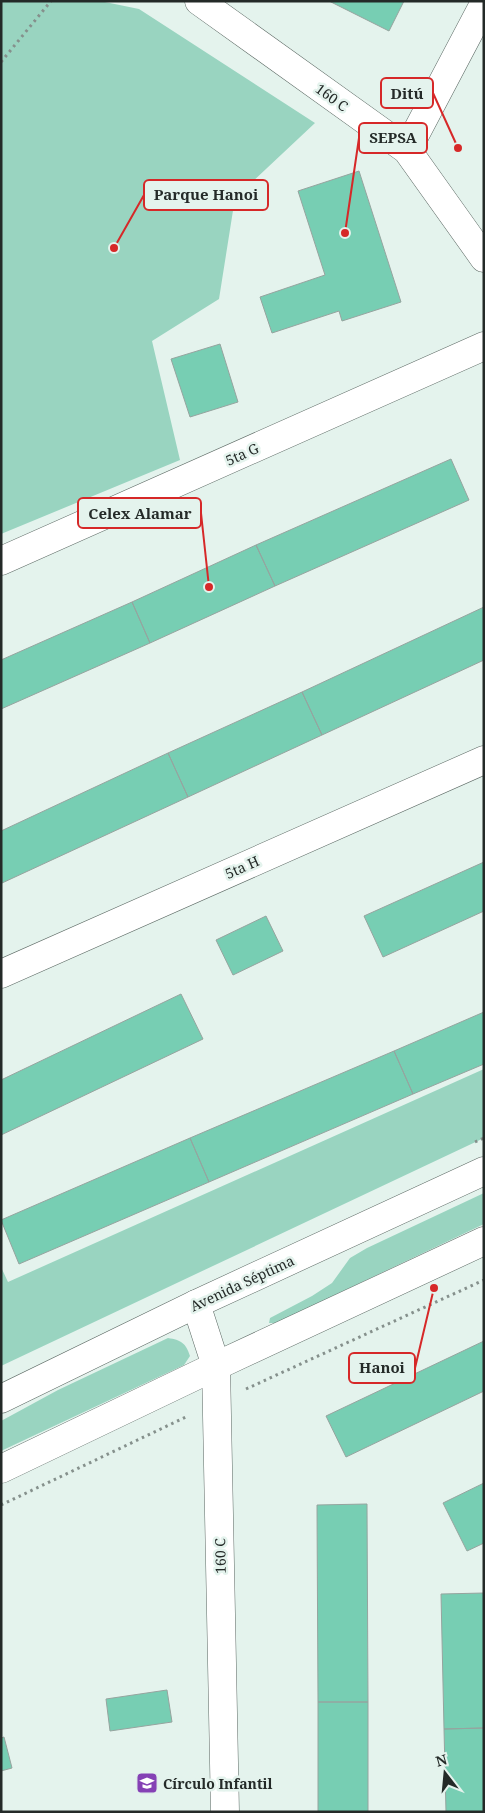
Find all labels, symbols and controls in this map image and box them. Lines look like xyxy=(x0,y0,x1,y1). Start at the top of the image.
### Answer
callout: Ditú xyxy=(381,78,433,108)
street label: 160 C xyxy=(312,79,352,115)
text: Ditú xyxy=(391,83,423,103)
callout: SEPSA xyxy=(359,123,427,153)
text: SEPSA xyxy=(369,127,418,147)
callout: Parque Hanoi xyxy=(144,180,268,210)
text: Parque Hanoi xyxy=(154,184,259,204)
street label: 5ta G xyxy=(222,438,262,470)
callout: Celex Alamar xyxy=(78,498,201,528)
text: Celex Alamar xyxy=(88,503,192,523)
street label: 5ta H xyxy=(222,851,262,883)
street label: Avenida Séptima xyxy=(187,1251,297,1315)
callout: Hanoi xyxy=(349,1353,415,1383)
text: Hanoi xyxy=(359,1357,406,1377)
street label: 160 C xyxy=(210,1538,230,1574)
north arrow xyxy=(420,1748,470,1798)
text: N xyxy=(433,1749,449,1771)
school or university icon: Círculo Infantil xyxy=(135,1771,159,1795)
place label: Círculo Infantil xyxy=(163,1774,272,1793)

